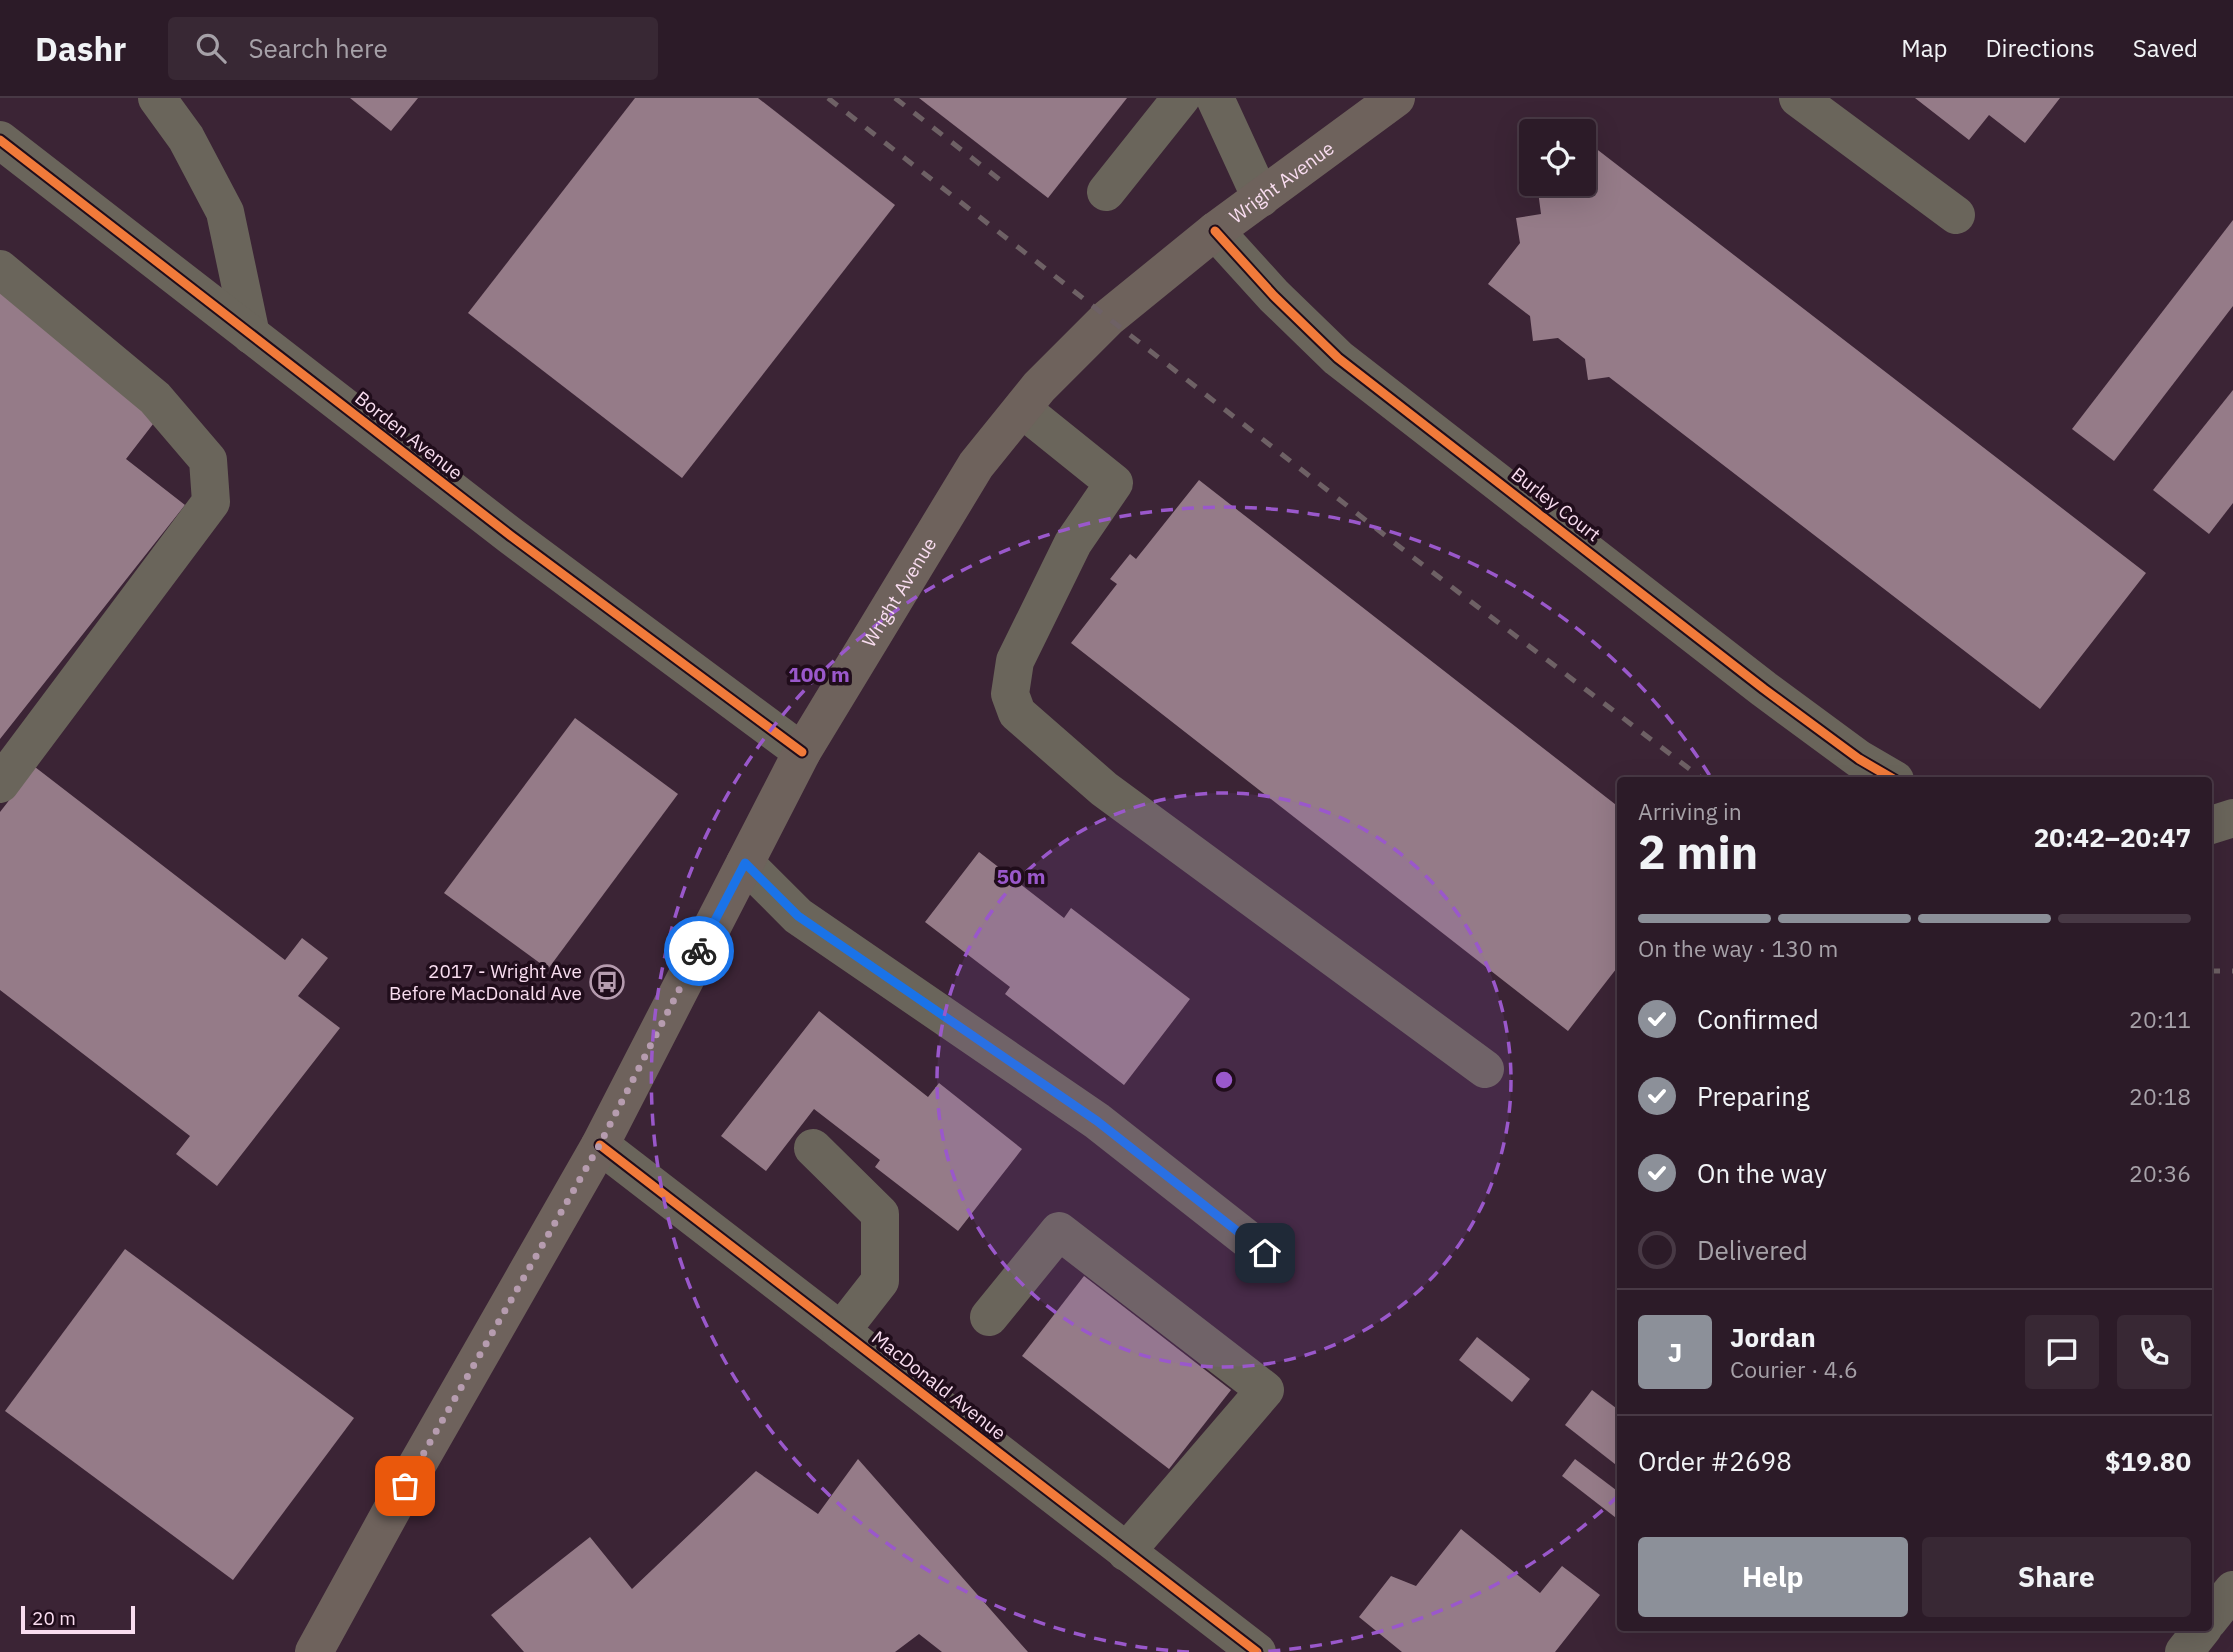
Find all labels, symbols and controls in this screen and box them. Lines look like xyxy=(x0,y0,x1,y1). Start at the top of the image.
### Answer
search box xyxy=(168,17,658,80)
text: Dashr xyxy=(35,27,126,70)
icon: search xyxy=(192,29,230,67)
text: Search here xyxy=(248,31,388,65)
text: Map xyxy=(1901,32,1947,64)
text: Directions xyxy=(1985,32,2095,64)
text: Saved xyxy=(2133,32,2198,64)
map controls xyxy=(1519,119,1596,196)
button: locate xyxy=(1519,119,1596,196)
street label: Wright Avenue xyxy=(1225,136,1339,228)
street label: Borden Avenue xyxy=(350,386,468,484)
street label: Burley Court xyxy=(1507,462,1605,546)
street label: Wright Avenue xyxy=(857,533,941,651)
text: 100 m xyxy=(788,660,850,688)
text: Arriving in xyxy=(1638,796,1742,826)
text: 20:42–20:47 xyxy=(2034,820,2191,854)
text: 2 min xyxy=(1638,822,1758,882)
text: 50 m xyxy=(997,862,1045,890)
courier xyxy=(664,916,734,986)
icon: bike xyxy=(680,932,718,970)
text: On the way · 130 m xyxy=(1638,933,1838,963)
place label: 2017 - Wright Ave Before MacDonald Ave xyxy=(389,959,582,1005)
bus stop icon: 2017 - Wright Ave Before MacDonald Ave xyxy=(588,963,626,1001)
icon: check xyxy=(1638,1000,1676,1038)
text: Confirmed xyxy=(1697,1002,1819,1036)
text: 20:11 xyxy=(2129,1004,2191,1034)
centre of rings xyxy=(1212,1068,1236,1092)
icon: check xyxy=(1638,1077,1676,1115)
text: Preparing xyxy=(1697,1079,1810,1113)
text: 20:18 xyxy=(2129,1081,2191,1111)
icon: check xyxy=(1638,1154,1676,1192)
text: On the way xyxy=(1697,1156,1827,1190)
text: 20:36 xyxy=(2129,1158,2191,1188)
pin xyxy=(1235,1223,1295,1283)
text: Delivered xyxy=(1697,1233,1808,1267)
icon: home xyxy=(1246,1234,1284,1272)
button: chat xyxy=(2025,1315,2099,1389)
button: phone xyxy=(2117,1315,2191,1389)
text: Jordan xyxy=(1730,1320,1816,1354)
street label: MacDonald Avenue xyxy=(867,1325,1011,1445)
text: J xyxy=(1668,1335,1682,1369)
text: Courier · 4.6 xyxy=(1730,1354,1858,1384)
text: Order #2698 xyxy=(1638,1444,1792,1478)
text: $19.80 xyxy=(2105,1444,2191,1478)
pin xyxy=(375,1456,435,1516)
icon: bag xyxy=(386,1467,424,1505)
button: Help xyxy=(1638,1537,1908,1617)
button: Share xyxy=(1922,1537,2191,1617)
scale bar xyxy=(21,1603,135,1635)
text: 20 m xyxy=(32,1606,76,1630)

